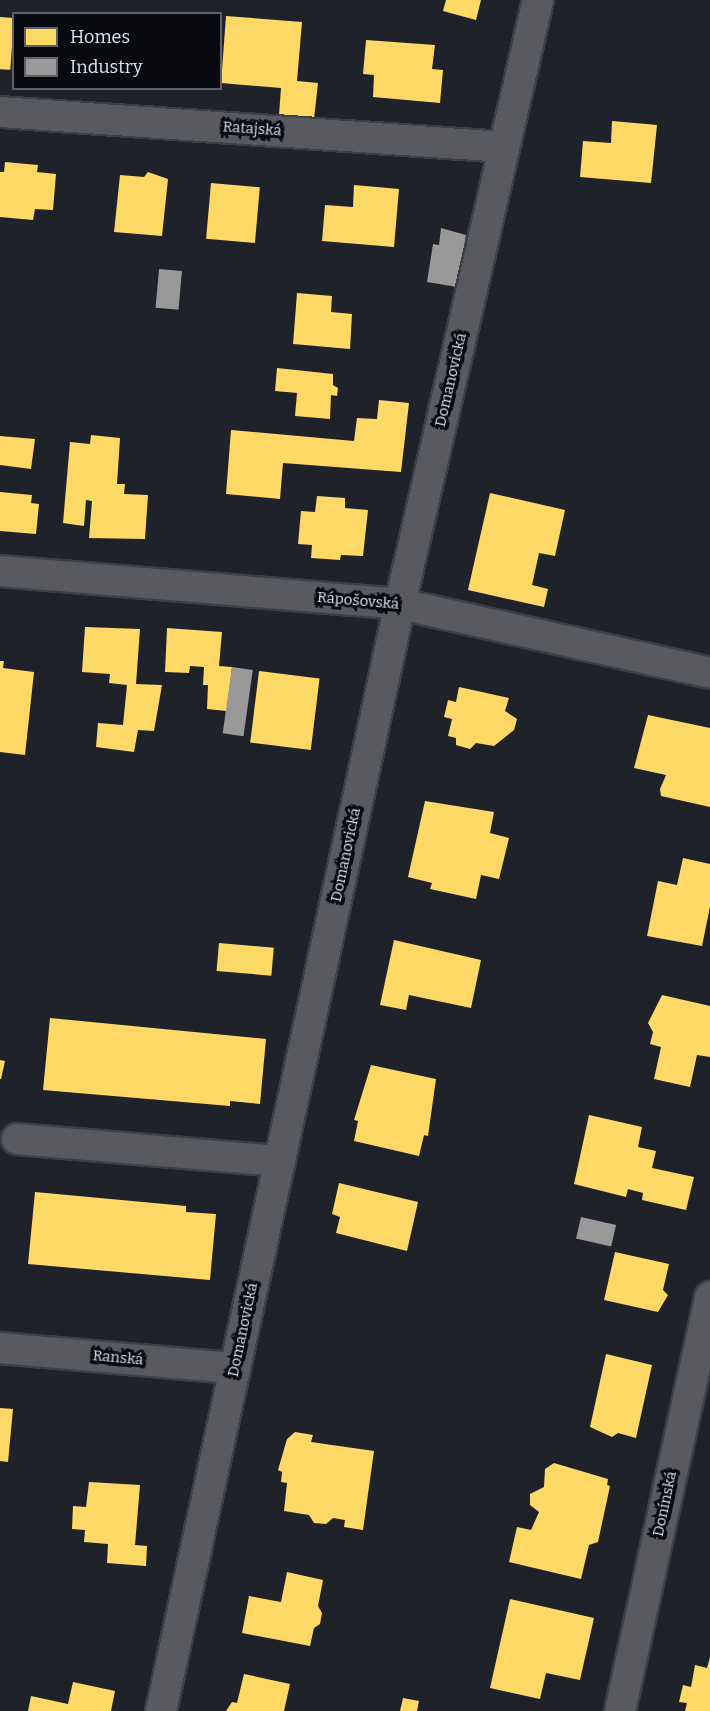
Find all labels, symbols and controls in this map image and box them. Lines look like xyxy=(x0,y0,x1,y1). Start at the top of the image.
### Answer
legend xyxy=(12,12,222,90)
text: Homes xyxy=(70,26,130,48)
text: Industry xyxy=(70,56,142,78)
street label: Ratajská xyxy=(222,118,282,140)
street label: Domanovická xyxy=(431,331,471,429)
street label: Rápošovská xyxy=(316,588,400,614)
street label: Domanovická xyxy=(327,806,365,904)
street label: Domanovická xyxy=(224,1281,262,1379)
street label: Ranská xyxy=(92,1347,144,1369)
street label: Donínská xyxy=(649,1470,681,1538)

